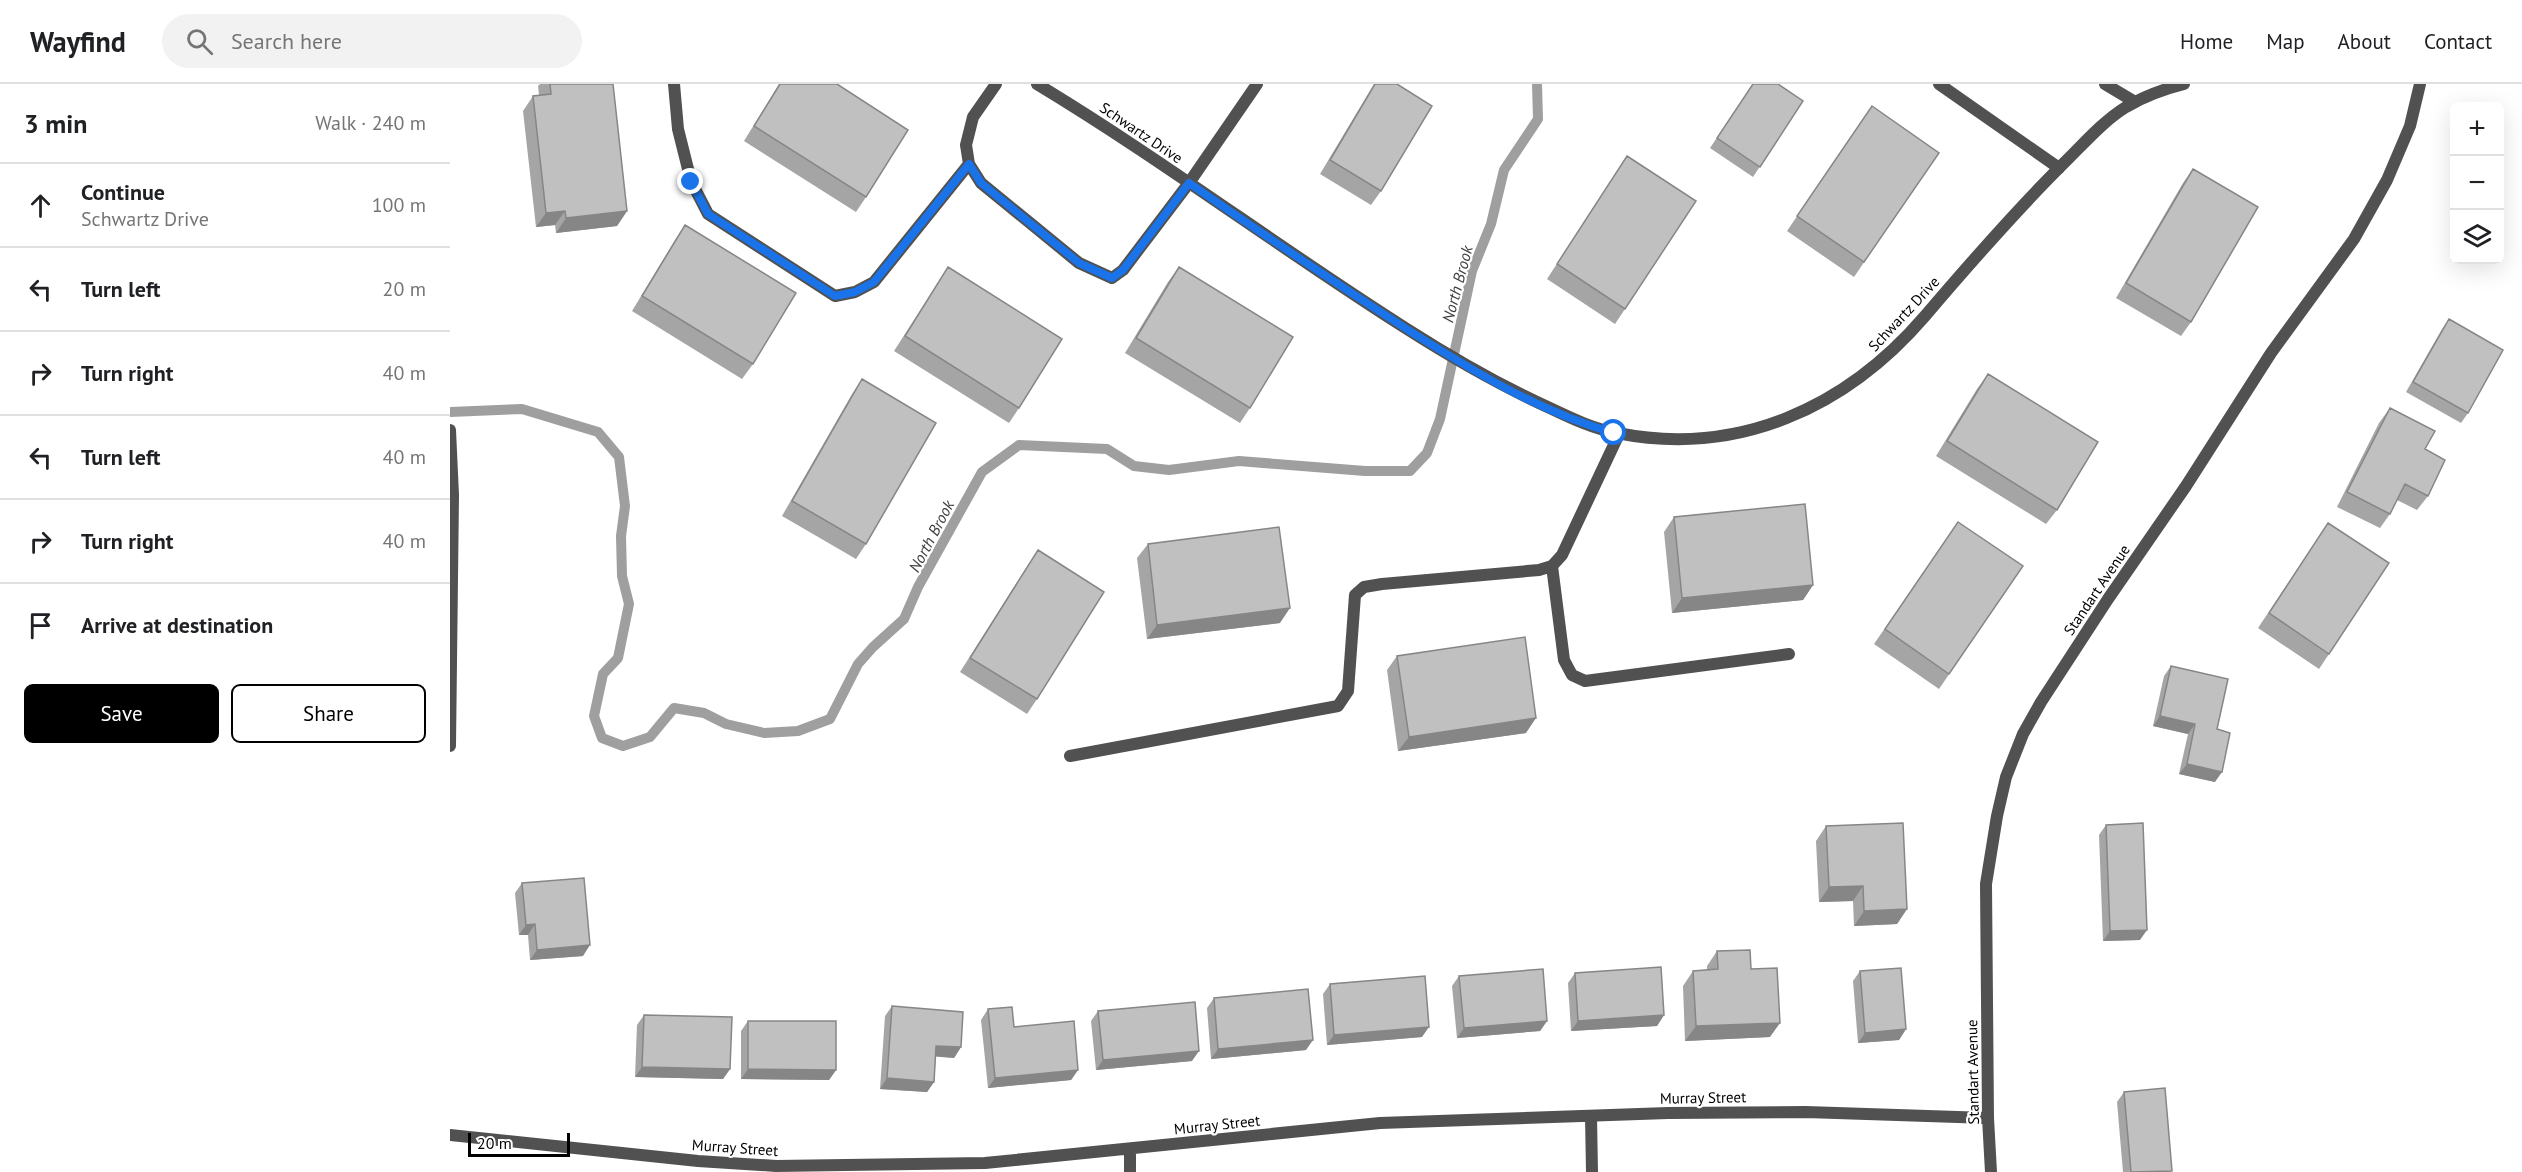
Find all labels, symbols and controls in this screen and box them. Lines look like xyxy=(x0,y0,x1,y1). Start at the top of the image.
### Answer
search box xyxy=(162,14,582,68)
text: Wayfind xyxy=(30,23,126,60)
icon: search xyxy=(183,25,216,58)
text: Search here xyxy=(231,27,342,55)
text: Home xyxy=(2180,28,2233,55)
text: Map xyxy=(2266,28,2305,55)
text: About xyxy=(2338,28,2391,55)
text: Contact xyxy=(2424,28,2492,55)
street label: Schwartz Drive xyxy=(1096,98,1186,167)
map controls xyxy=(2450,102,2504,264)
button: + xyxy=(2450,102,2504,156)
text: 3 min xyxy=(24,107,87,140)
text: Walk · 240 m xyxy=(315,110,426,136)
button: − xyxy=(2450,156,2504,210)
route end xyxy=(677,168,703,194)
text: Continue xyxy=(81,178,165,206)
icon: ahead xyxy=(24,189,57,222)
text: 100 m xyxy=(372,192,426,218)
text: Schwartz Drive xyxy=(81,206,209,232)
button: layers xyxy=(2450,210,2504,264)
water label: North Brook xyxy=(1437,243,1477,324)
street label: Schwartz Drive xyxy=(1864,272,1943,355)
icon: left xyxy=(24,273,57,306)
text: Turn left xyxy=(81,275,161,303)
text: 20 m xyxy=(383,276,426,302)
icon: right xyxy=(24,357,57,390)
text: Turn right xyxy=(81,359,173,387)
text: 40 m xyxy=(383,360,426,386)
route start xyxy=(1600,419,1626,445)
icon: left xyxy=(24,441,57,474)
text: Turn left xyxy=(81,443,161,471)
text: 40 m xyxy=(383,444,426,470)
water label: North Brook xyxy=(904,496,959,575)
icon: right xyxy=(24,525,57,558)
text: Turn right xyxy=(81,527,173,555)
text: 40 m xyxy=(383,528,426,554)
street label: Standart Avenue xyxy=(2059,541,2134,639)
icon: arrive xyxy=(24,609,57,642)
text: Arrive at destination xyxy=(81,611,273,639)
button: Save xyxy=(24,684,219,743)
button: Share xyxy=(231,684,426,743)
street label: Standart Avenue xyxy=(1962,1019,1983,1125)
street label: Murray Street xyxy=(1660,1087,1746,1108)
street label: Murray Street xyxy=(1173,1111,1261,1138)
scale bar xyxy=(468,1130,570,1158)
text: 20 m xyxy=(477,1133,512,1153)
street label: Murray Street xyxy=(691,1135,779,1160)

